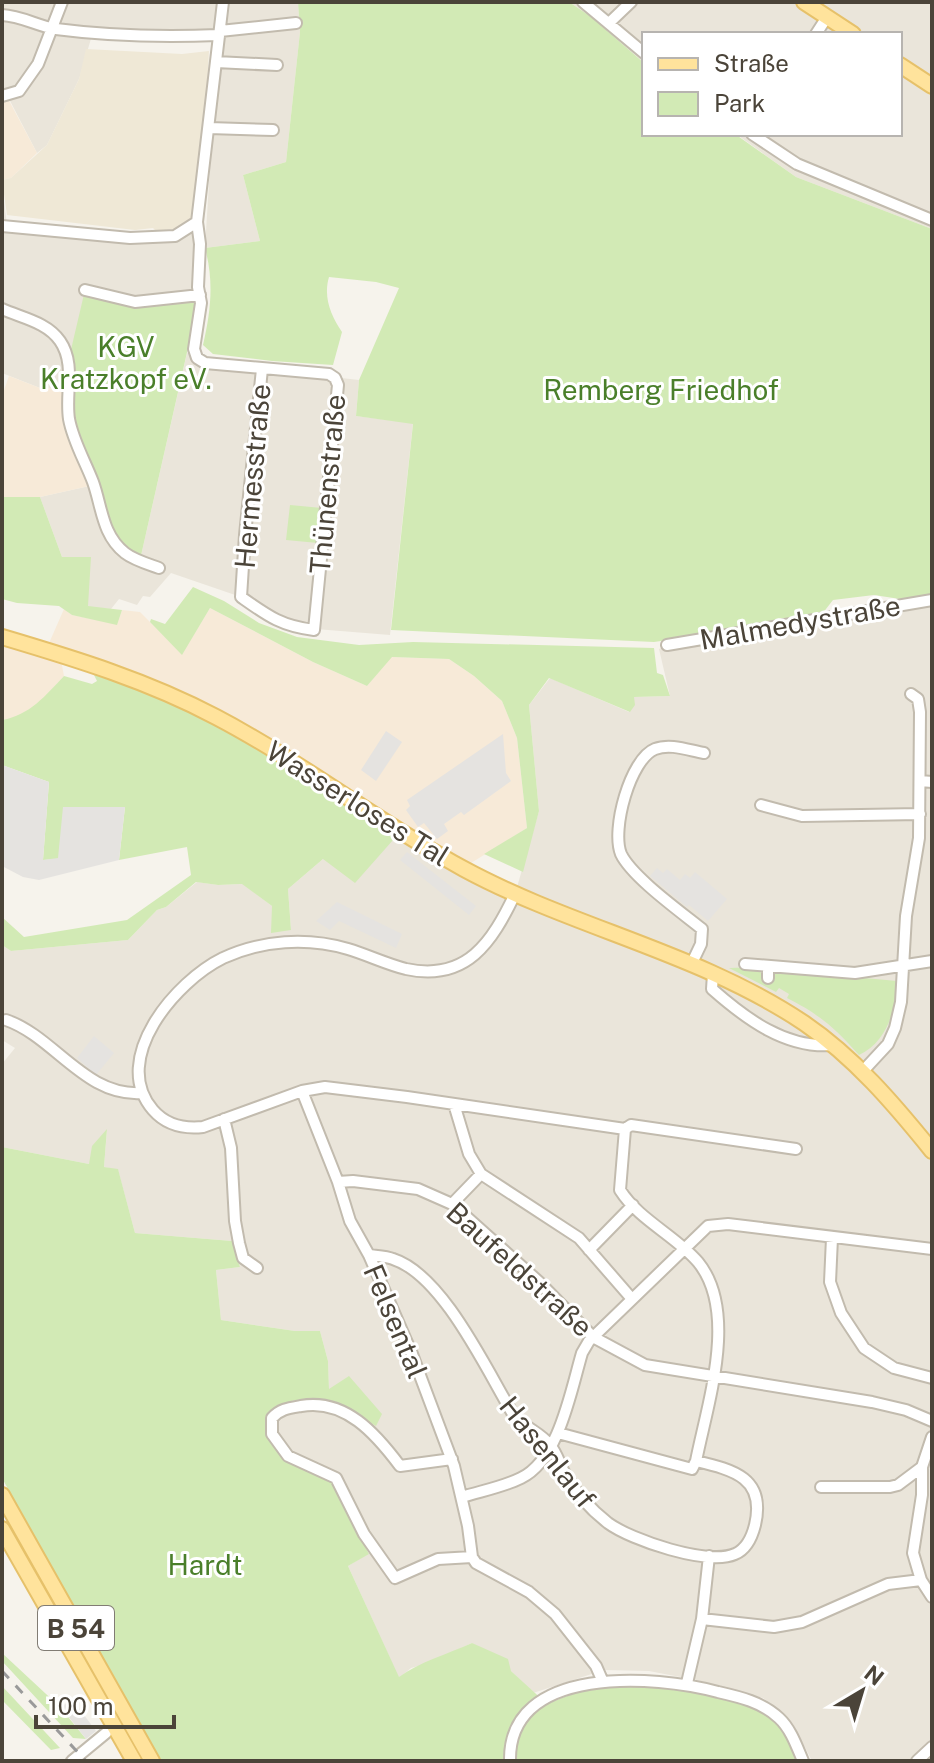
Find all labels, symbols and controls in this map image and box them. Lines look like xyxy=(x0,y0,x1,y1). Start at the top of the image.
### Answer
legend xyxy=(642,32,902,136)
text: Straße xyxy=(714,49,789,77)
text: Park xyxy=(714,89,765,117)
park label: KGV Kratzkopf eV. xyxy=(40,330,212,395)
park label: Remberg Friedhof xyxy=(543,373,779,406)
street label: Hermesstraße xyxy=(227,382,277,570)
street label: Thünenstraße xyxy=(303,393,351,575)
street label: Malmedystraße xyxy=(697,588,903,656)
street label: Wasserloses Tal xyxy=(261,734,455,872)
street label: Baufeldstraße xyxy=(440,1195,600,1343)
street label: Felsental xyxy=(357,1259,435,1383)
street label: Hasenlauf xyxy=(493,1390,603,1514)
park label: Hardt xyxy=(167,1548,243,1581)
road number: B 54 xyxy=(38,1606,114,1650)
north arrow xyxy=(822,1651,902,1731)
text: N xyxy=(860,1660,889,1691)
scale bar xyxy=(36,1679,174,1729)
text: 100 m xyxy=(48,1692,114,1720)

